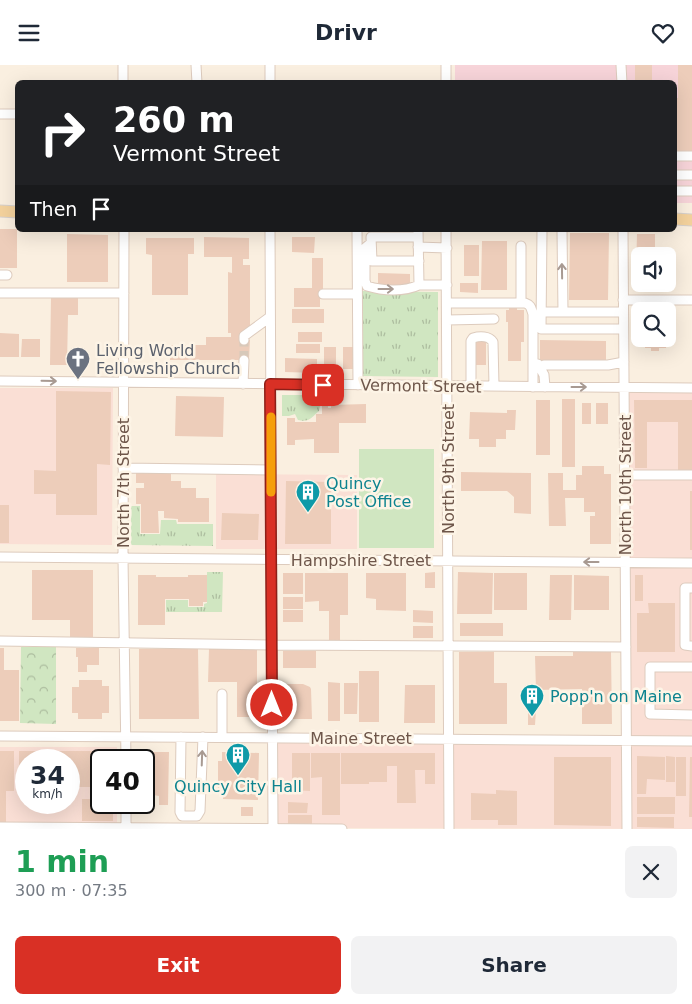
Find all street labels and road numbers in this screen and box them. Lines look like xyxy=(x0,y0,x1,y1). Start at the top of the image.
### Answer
street label: Vermont Street xyxy=(360,375,482,397)
street label: North 9th Street xyxy=(439,404,458,534)
street label: North 10th Street xyxy=(616,415,635,555)
street label: North 7th Street xyxy=(114,418,133,548)
street label: Hampshire Street xyxy=(291,551,431,570)
street label: Maine Street xyxy=(310,729,412,748)

